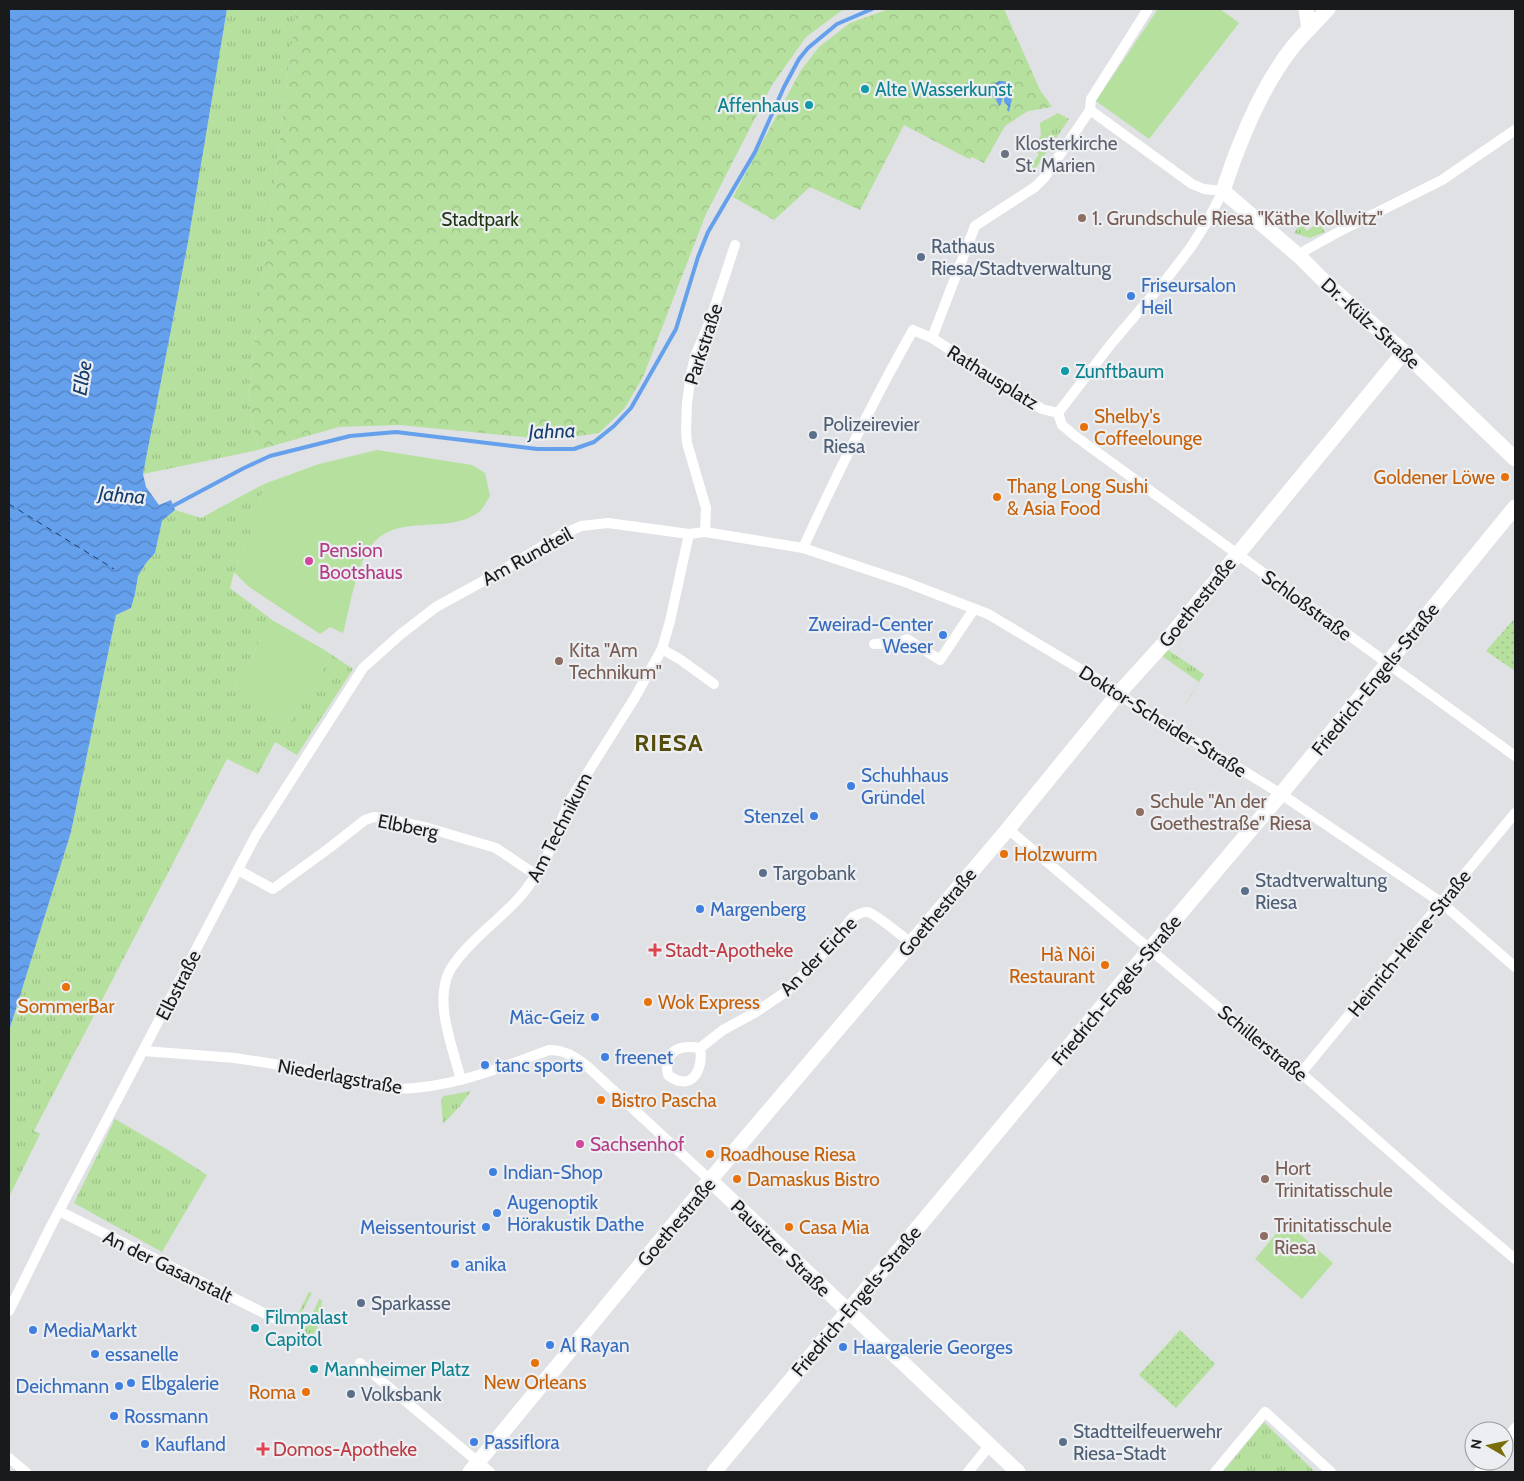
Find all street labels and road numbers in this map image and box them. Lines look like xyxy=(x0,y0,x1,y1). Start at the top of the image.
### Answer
street label: Dr.-Külz-Straße xyxy=(1316,273,1425,374)
street label: Parkstraße xyxy=(680,300,727,388)
street label: Rathausplatz xyxy=(943,340,1043,415)
street label: Am Rundteil xyxy=(478,522,577,591)
street label: Goethestraße xyxy=(1154,552,1241,652)
street label: Schloßstraße xyxy=(1257,565,1356,646)
street label: Friedrich-Engels-Straße xyxy=(1307,598,1444,760)
street label: Doktor-Scheider-Straße xyxy=(1075,661,1251,782)
street label: Am Technikum xyxy=(522,769,597,886)
street label: Elbberg xyxy=(376,809,441,844)
street label: Goethestraße xyxy=(893,863,981,962)
street label: Heinrich-Heine-Straße xyxy=(1343,865,1476,1021)
street label: Friedrich-Engels-Straße xyxy=(1047,910,1186,1070)
street label: An der Eiche xyxy=(775,912,862,1001)
street label: Elbstraße xyxy=(151,946,206,1024)
street label: Schillerstraße xyxy=(1213,1000,1312,1087)
street label: Niederlagstraße xyxy=(276,1054,404,1099)
street label: Goethestraße xyxy=(632,1173,720,1272)
street label: Pausitzer Straße xyxy=(726,1195,835,1302)
street label: Friedrich-Engels-Straße xyxy=(787,1221,926,1381)
street label: An der Gasanstalt xyxy=(99,1225,237,1308)

